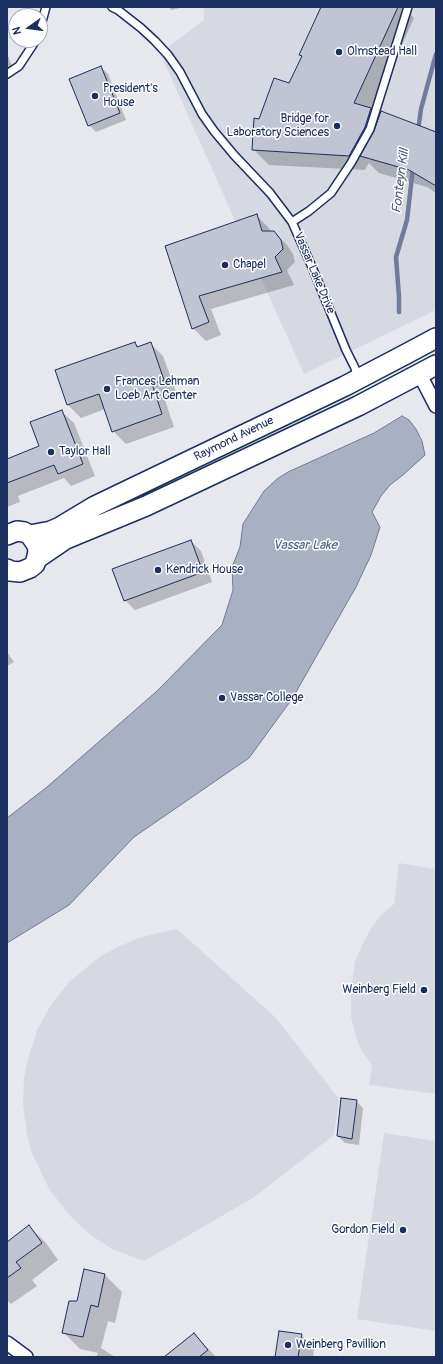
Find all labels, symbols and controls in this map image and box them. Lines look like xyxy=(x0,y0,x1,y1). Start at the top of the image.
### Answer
north arrow xyxy=(8,8,48,48)
text: N xyxy=(10,26,24,36)
place label: Olmstead Hall xyxy=(347,45,417,59)
marker: Olmstead Hall xyxy=(334,47,344,57)
place label: President's House xyxy=(103,82,158,110)
marker: President's House xyxy=(90,91,100,101)
place label: Bridge for Laboratory Sciences xyxy=(226,112,329,140)
marker: Bridge for Laboratory Sciences xyxy=(332,121,342,131)
water label: Fonteyn Kill xyxy=(389,148,413,214)
street label: Vassar Lake Drive xyxy=(290,230,338,316)
place label: Chapel xyxy=(233,258,266,272)
marker: Chapel xyxy=(220,260,230,270)
place label: Frances Lehman Loeb Art Center xyxy=(115,375,199,403)
marker: Frances Lehman Loeb Art Center xyxy=(102,384,112,394)
street label: Raymond Avenue xyxy=(192,414,276,464)
place label: Taylor Hall xyxy=(59,445,111,459)
marker: Taylor Hall xyxy=(46,447,56,457)
water label: Vassar Lake xyxy=(273,538,337,554)
place label: Kendrick House xyxy=(166,563,243,577)
marker: Kendrick House xyxy=(153,565,163,575)
place label: Vassar College xyxy=(230,691,303,705)
marker: Vassar College xyxy=(217,693,227,703)
place label: Weinberg Field xyxy=(342,983,416,997)
marker: Weinberg Field xyxy=(419,985,429,995)
place label: Gordon Field xyxy=(331,1223,395,1237)
marker: Gordon Field xyxy=(398,1225,408,1235)
place label: Weinberg Pavillion xyxy=(296,1338,386,1352)
marker: Weinberg Pavillion xyxy=(283,1340,293,1350)

